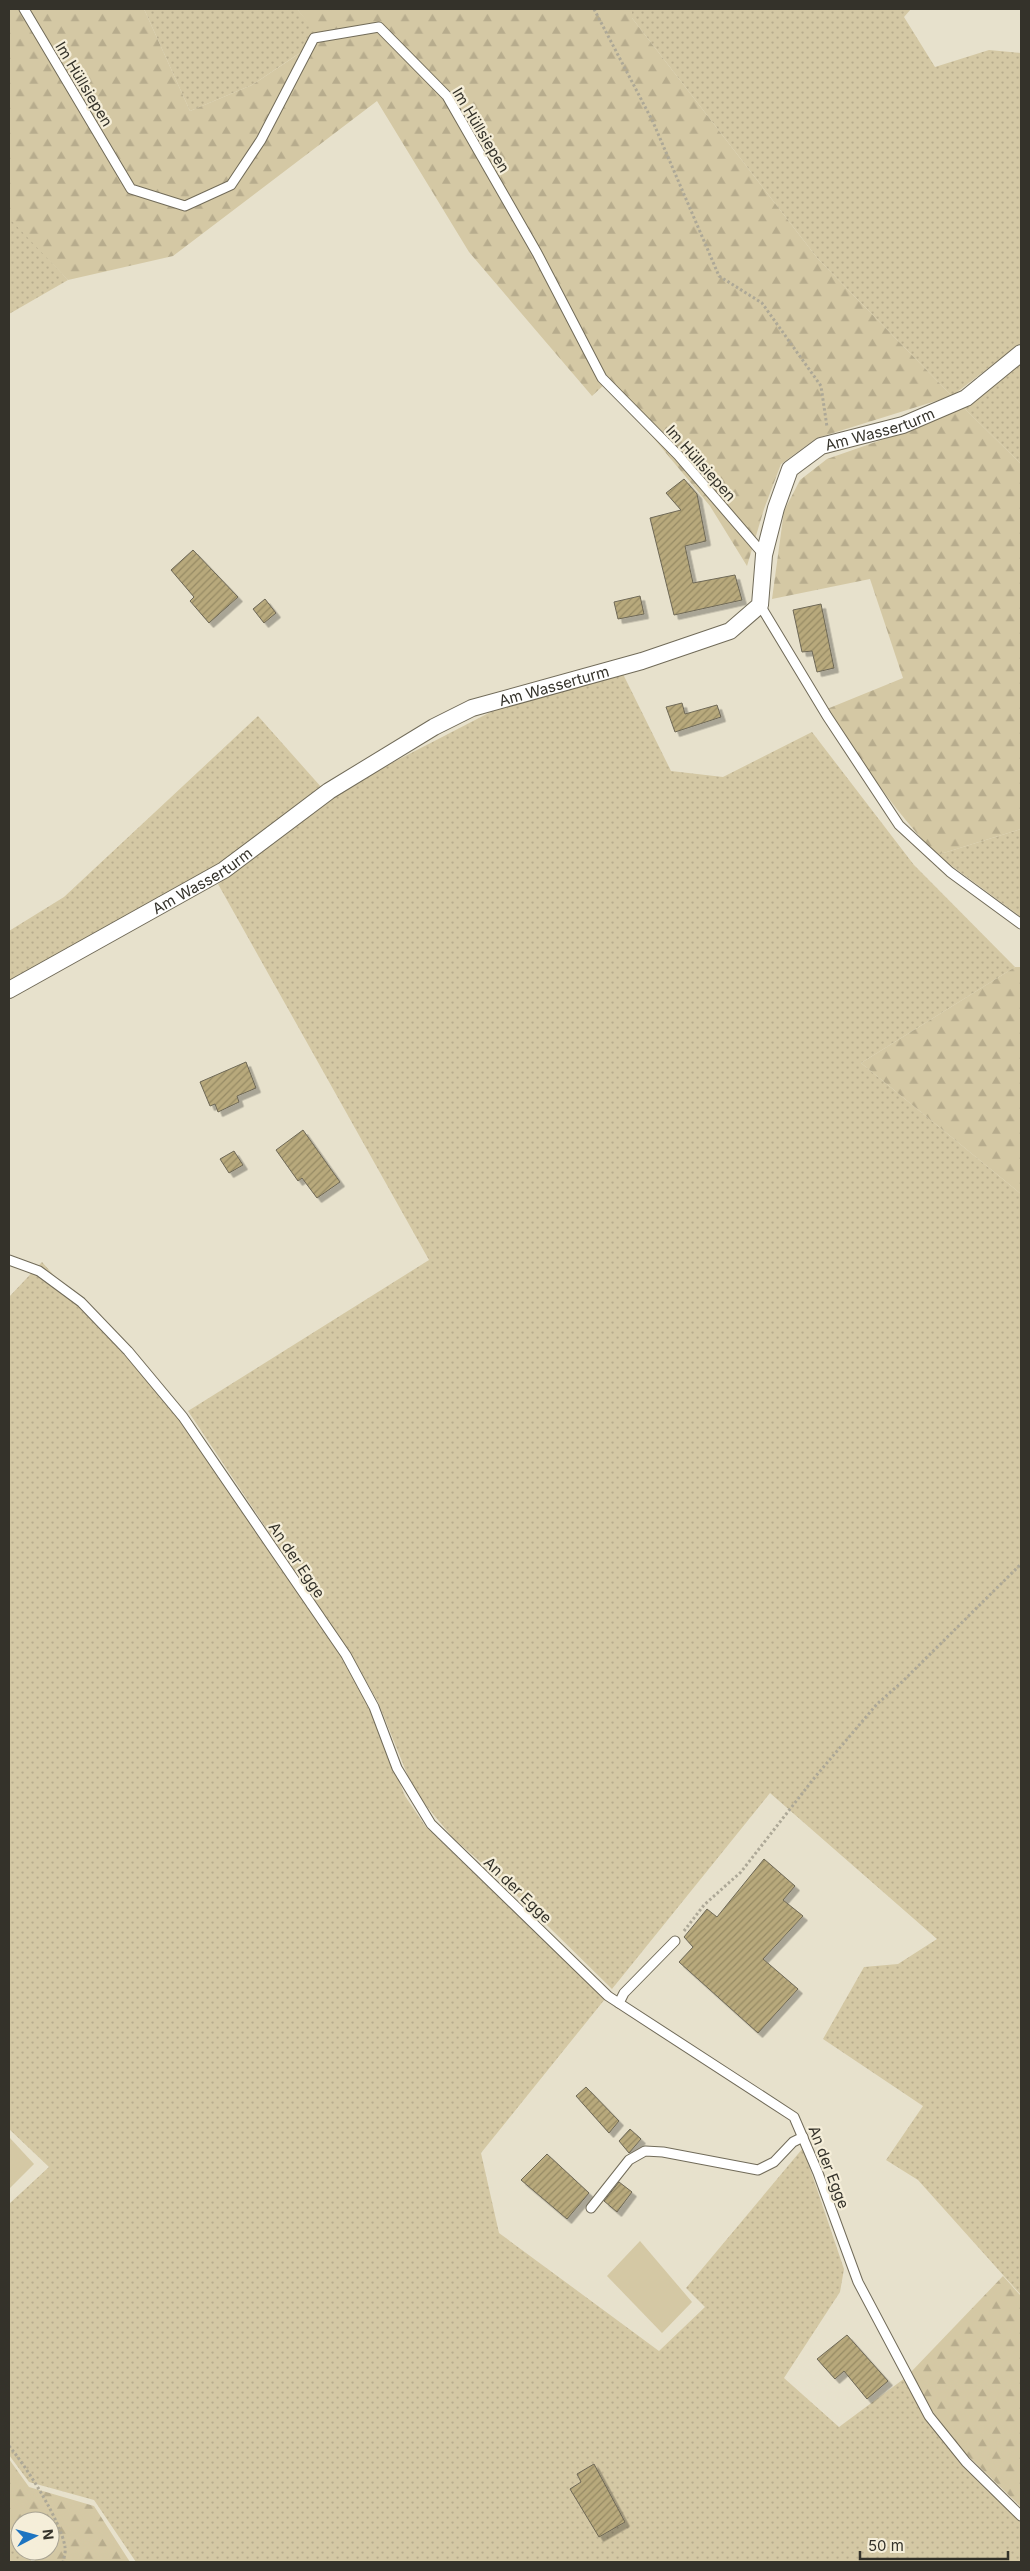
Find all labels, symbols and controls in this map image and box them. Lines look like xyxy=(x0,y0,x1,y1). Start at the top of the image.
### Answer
street label: Im Hüllsiepen xyxy=(51,38,117,130)
street label: Im Hüllsiepen xyxy=(448,84,514,176)
street label: Am Wasserturm xyxy=(823,403,937,454)
street label: Im Hüllsiepen xyxy=(662,421,740,505)
street label: Am Wasserturm xyxy=(497,661,611,710)
street label: Am Wasserturm xyxy=(149,843,256,918)
street label: An der Egge xyxy=(265,1518,329,1602)
street label: An der Egge xyxy=(480,1853,556,1927)
street label: An der Egge xyxy=(804,2123,854,2211)
north arrow xyxy=(10,2511,60,2561)
text: N xyxy=(39,2528,57,2541)
scale bar xyxy=(860,2528,1008,2560)
text: 50 m xyxy=(868,2536,904,2555)

